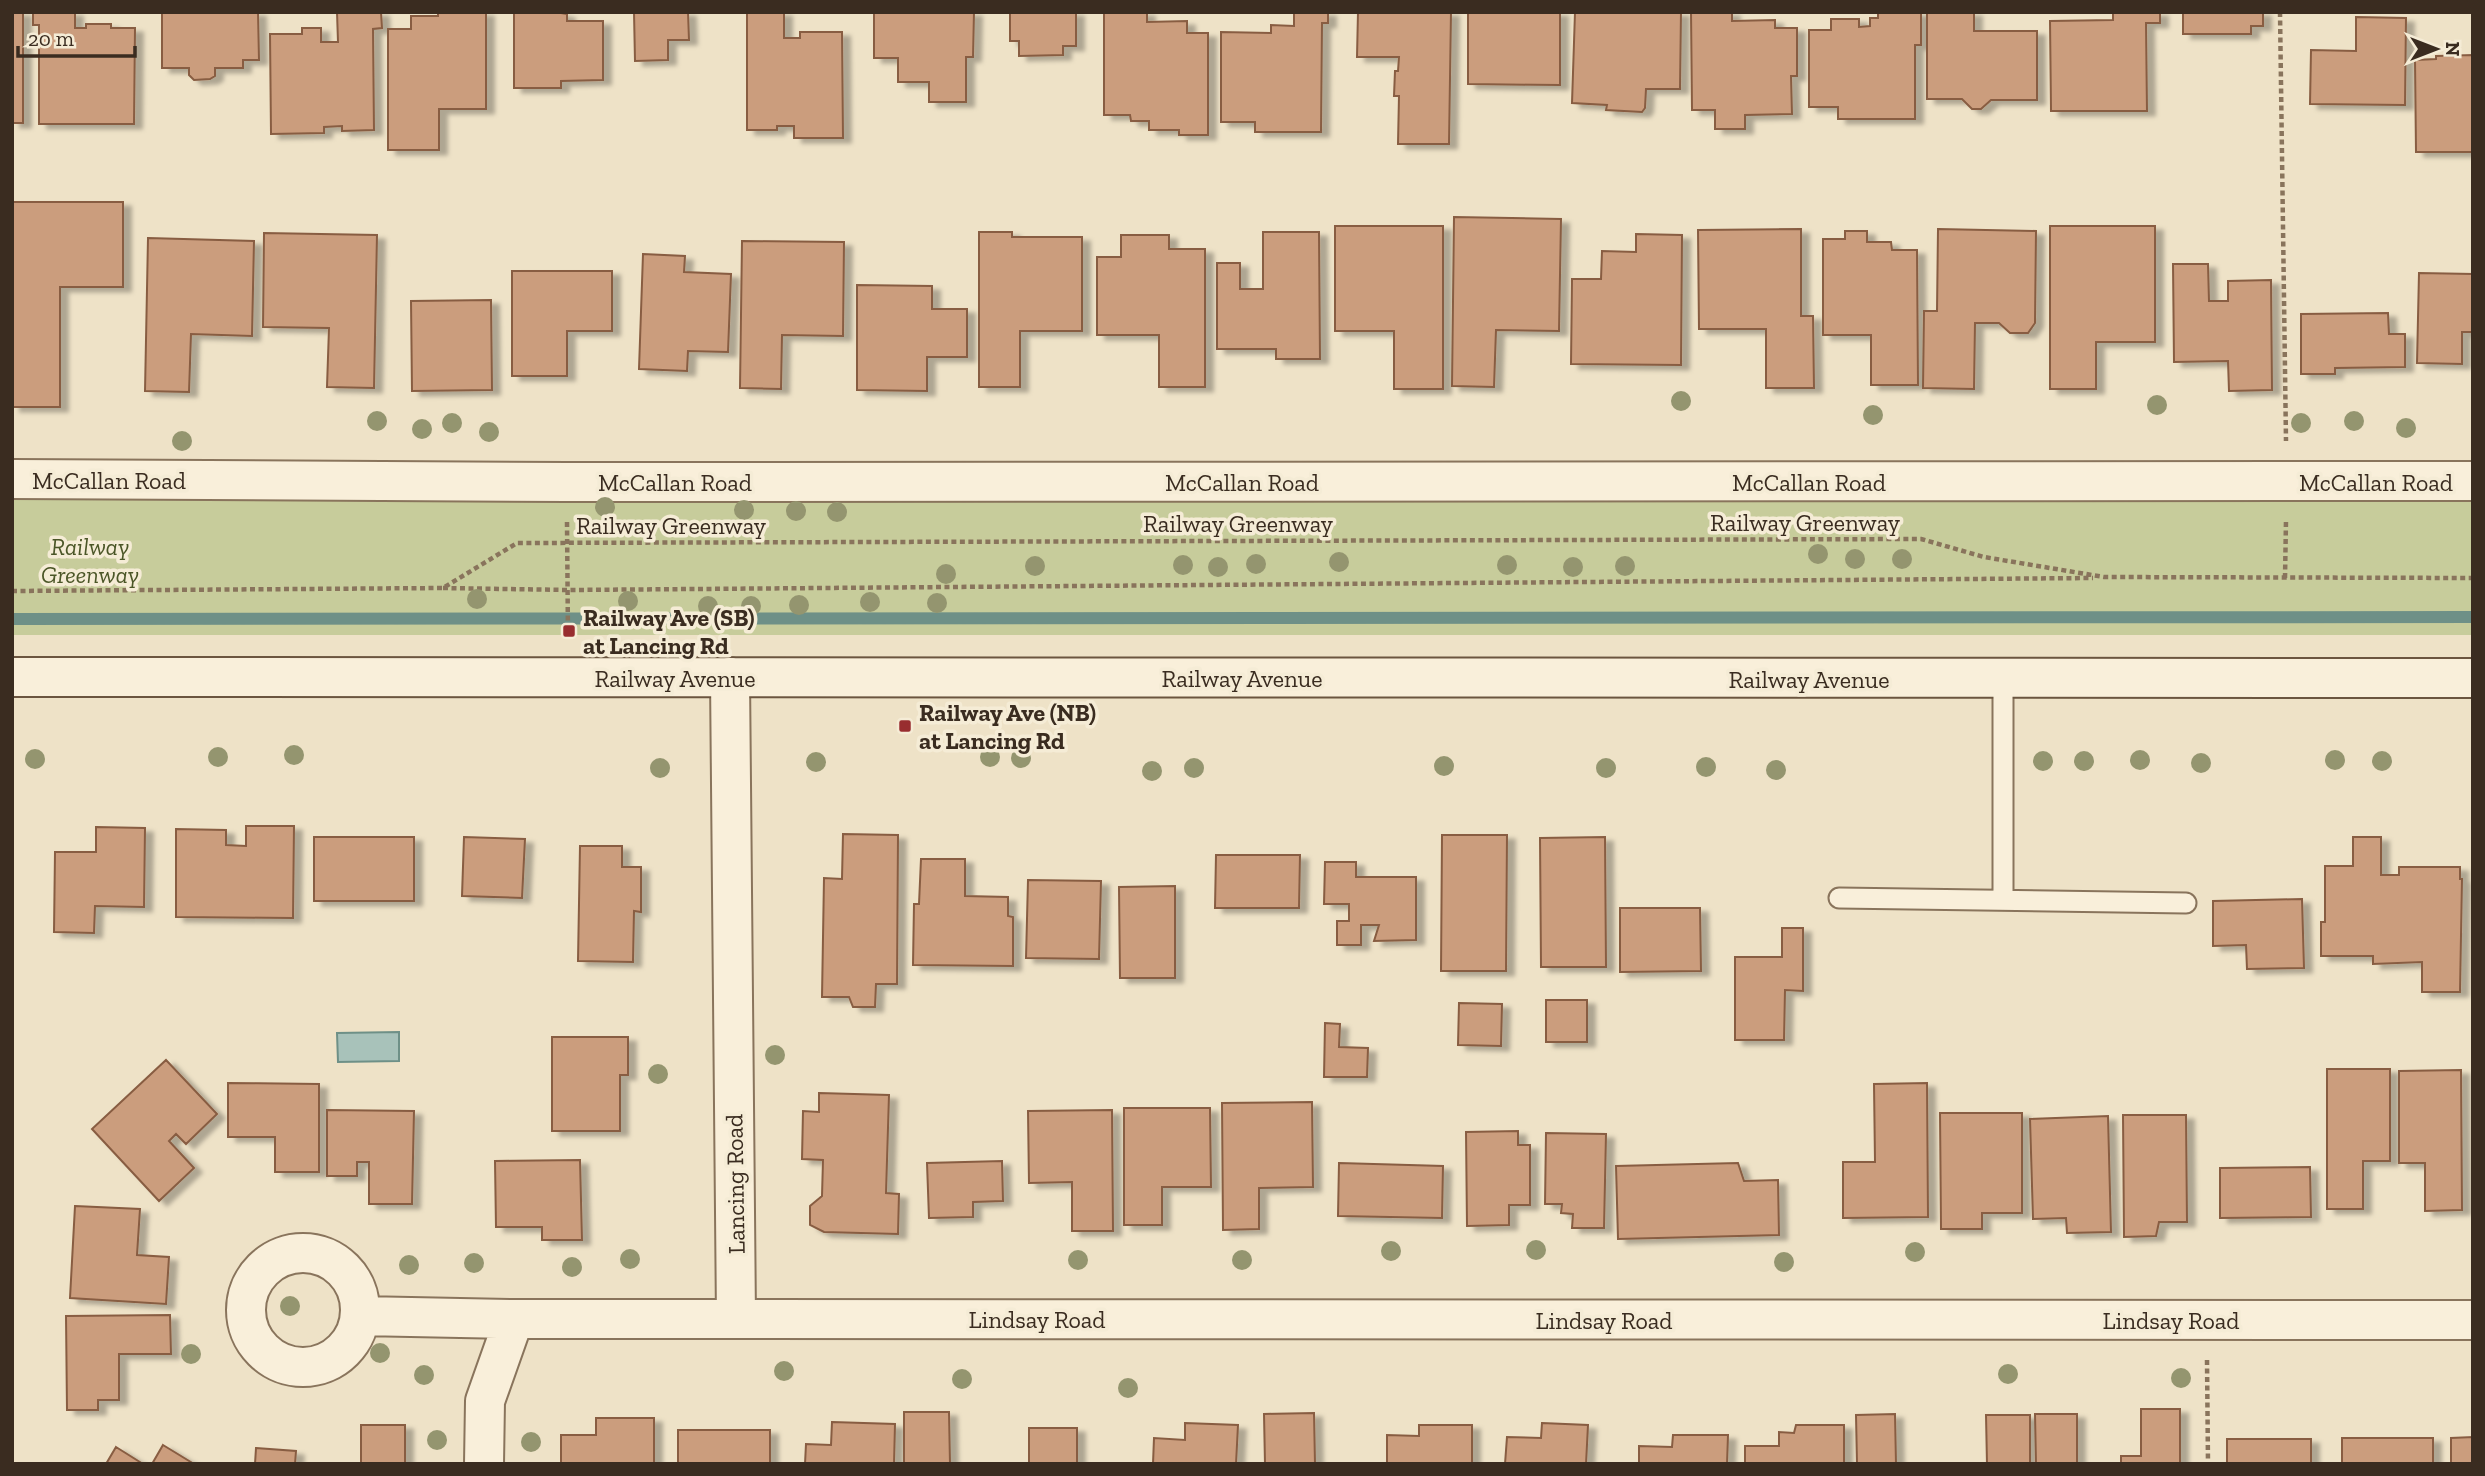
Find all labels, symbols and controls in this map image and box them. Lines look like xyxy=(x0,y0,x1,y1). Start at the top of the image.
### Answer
scale bar xyxy=(18,14,135,58)
north arrow xyxy=(2401,14,2471,84)
text: 20 m xyxy=(28,26,74,51)
text: N xyxy=(2441,42,2464,56)
street label: McCallan Road xyxy=(32,466,186,495)
street label: McCallan Road xyxy=(598,468,752,497)
street label: McCallan Road xyxy=(1165,468,1319,497)
street label: McCallan Road xyxy=(1732,468,1886,497)
street label: McCallan Road xyxy=(2299,468,2453,497)
street label: Railway Greenway xyxy=(1710,508,1901,537)
street label: Railway Greenway xyxy=(1143,509,1334,538)
street label: Railway Greenway xyxy=(576,511,767,540)
park label: Railway Greenway xyxy=(41,532,139,589)
place label: Railway Ave (SB) at Lancing Rd xyxy=(583,603,755,660)
marker: Railway Ave (SB) at Lancing Rd xyxy=(561,623,577,639)
street label: Railway Avenue xyxy=(594,664,756,693)
street label: Railway Avenue xyxy=(1161,664,1323,693)
street label: Railway Avenue xyxy=(1728,665,1890,694)
place label: Railway Ave (NB) at Lancing Rd xyxy=(919,698,1096,755)
marker: Railway Ave (NB) at Lancing Rd xyxy=(897,718,913,734)
street label: Lancing Road xyxy=(719,1114,751,1254)
street label: Lindsay Road xyxy=(968,1305,1106,1334)
street label: Lindsay Road xyxy=(1535,1306,1673,1335)
street label: Lindsay Road xyxy=(2102,1306,2240,1335)

